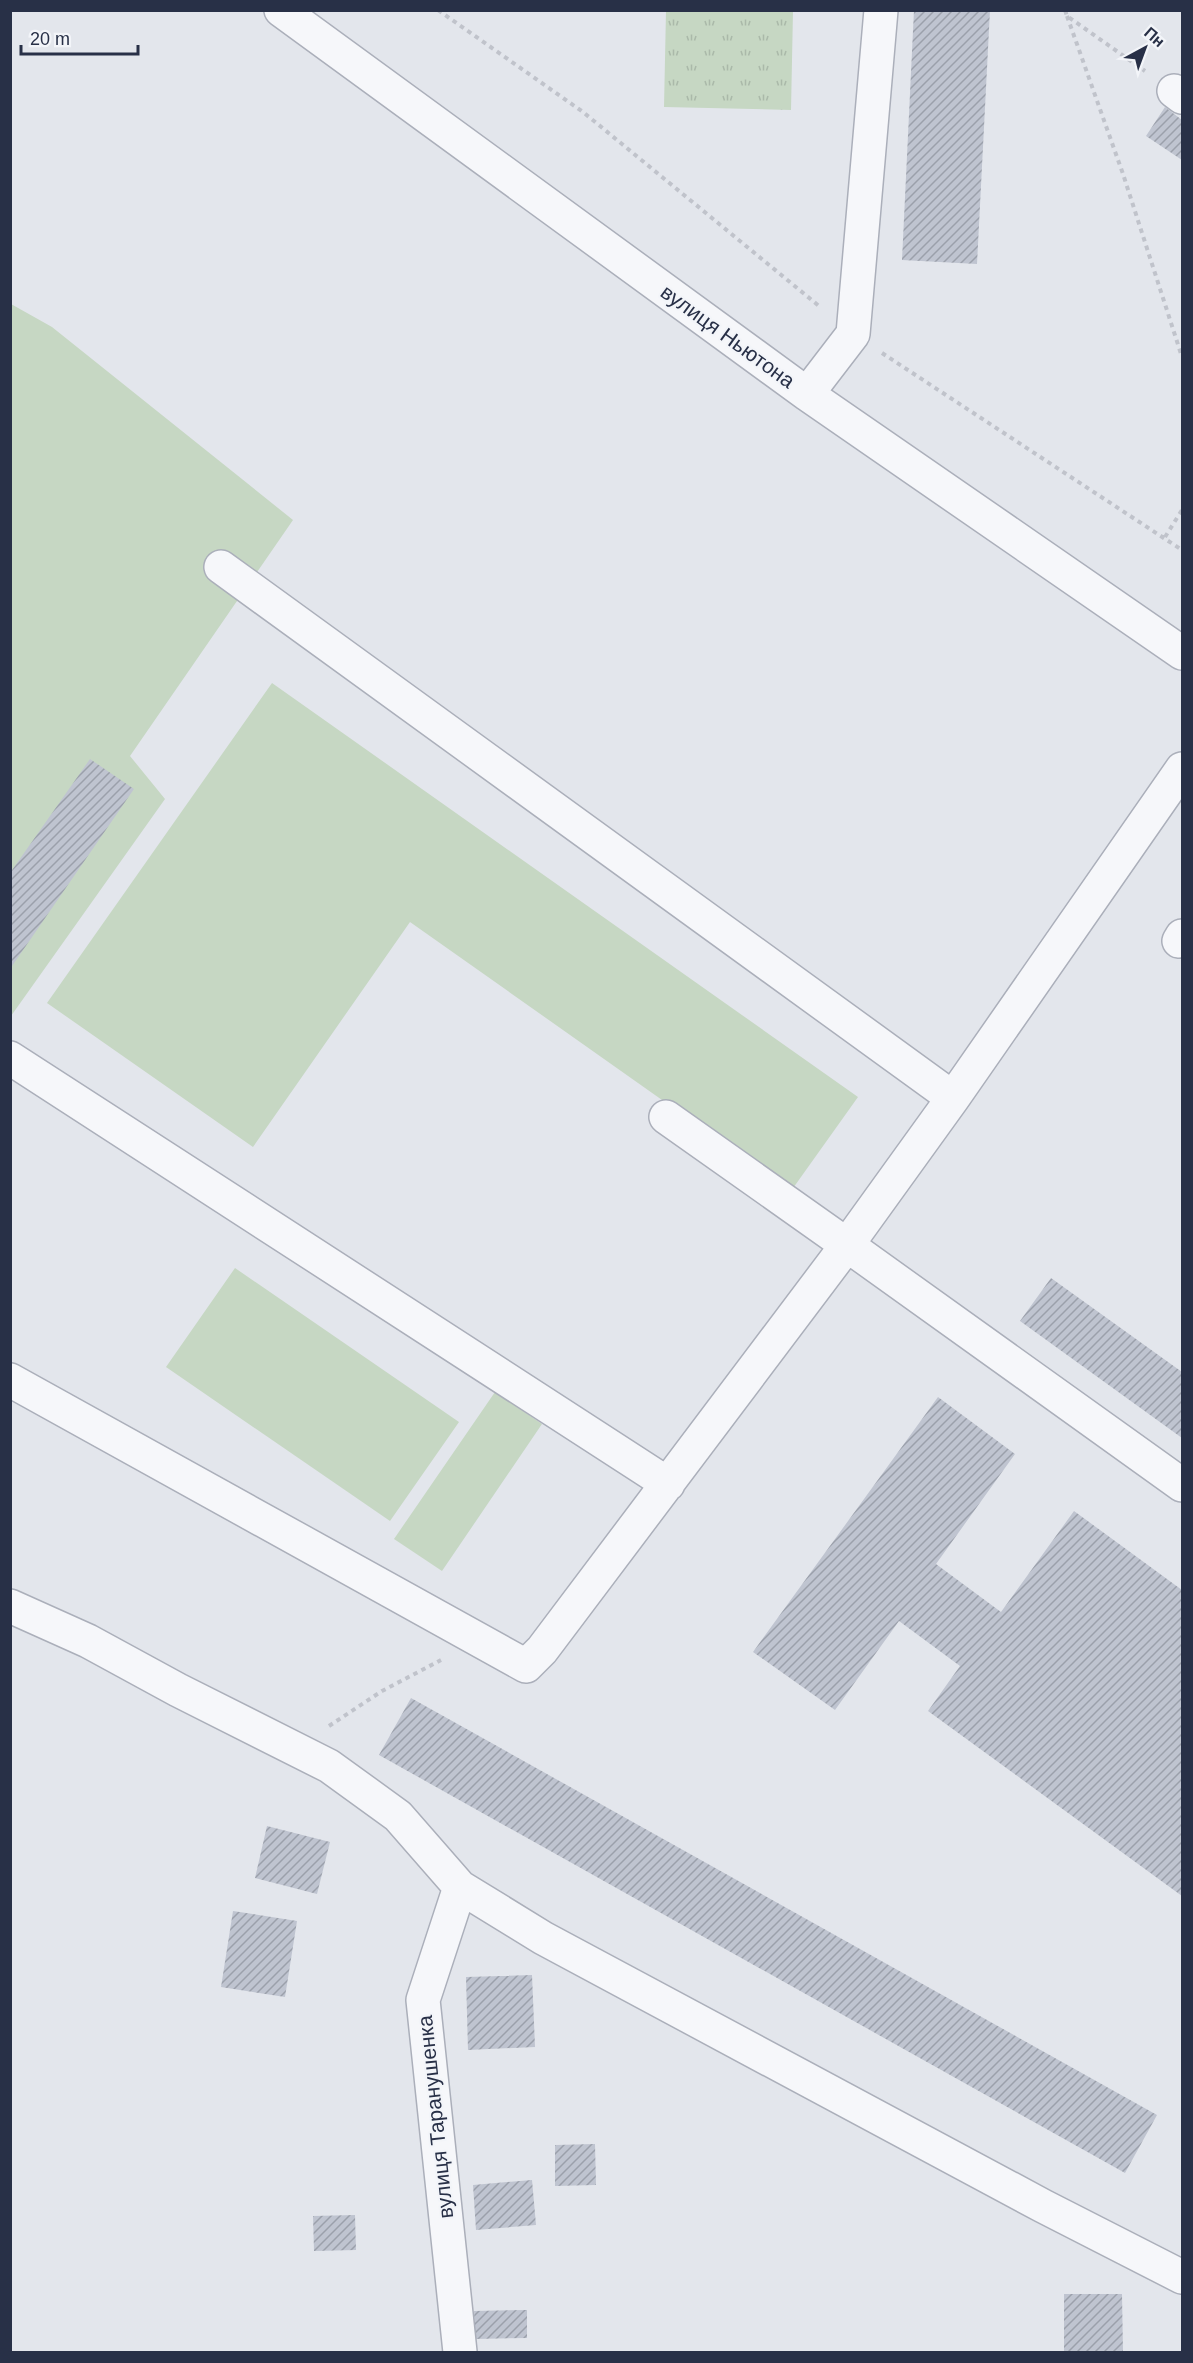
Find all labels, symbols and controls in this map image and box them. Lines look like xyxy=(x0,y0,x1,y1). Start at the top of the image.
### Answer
scale bar xyxy=(21,18,138,56)
north arrow xyxy=(1115,18,1175,78)
text: Пн xyxy=(1141,24,1168,50)
text: 20 m xyxy=(30,29,70,49)
street label: вулиця Ньютона xyxy=(657,280,800,392)
street label: вулиця Таранушенка xyxy=(413,2014,457,2220)

